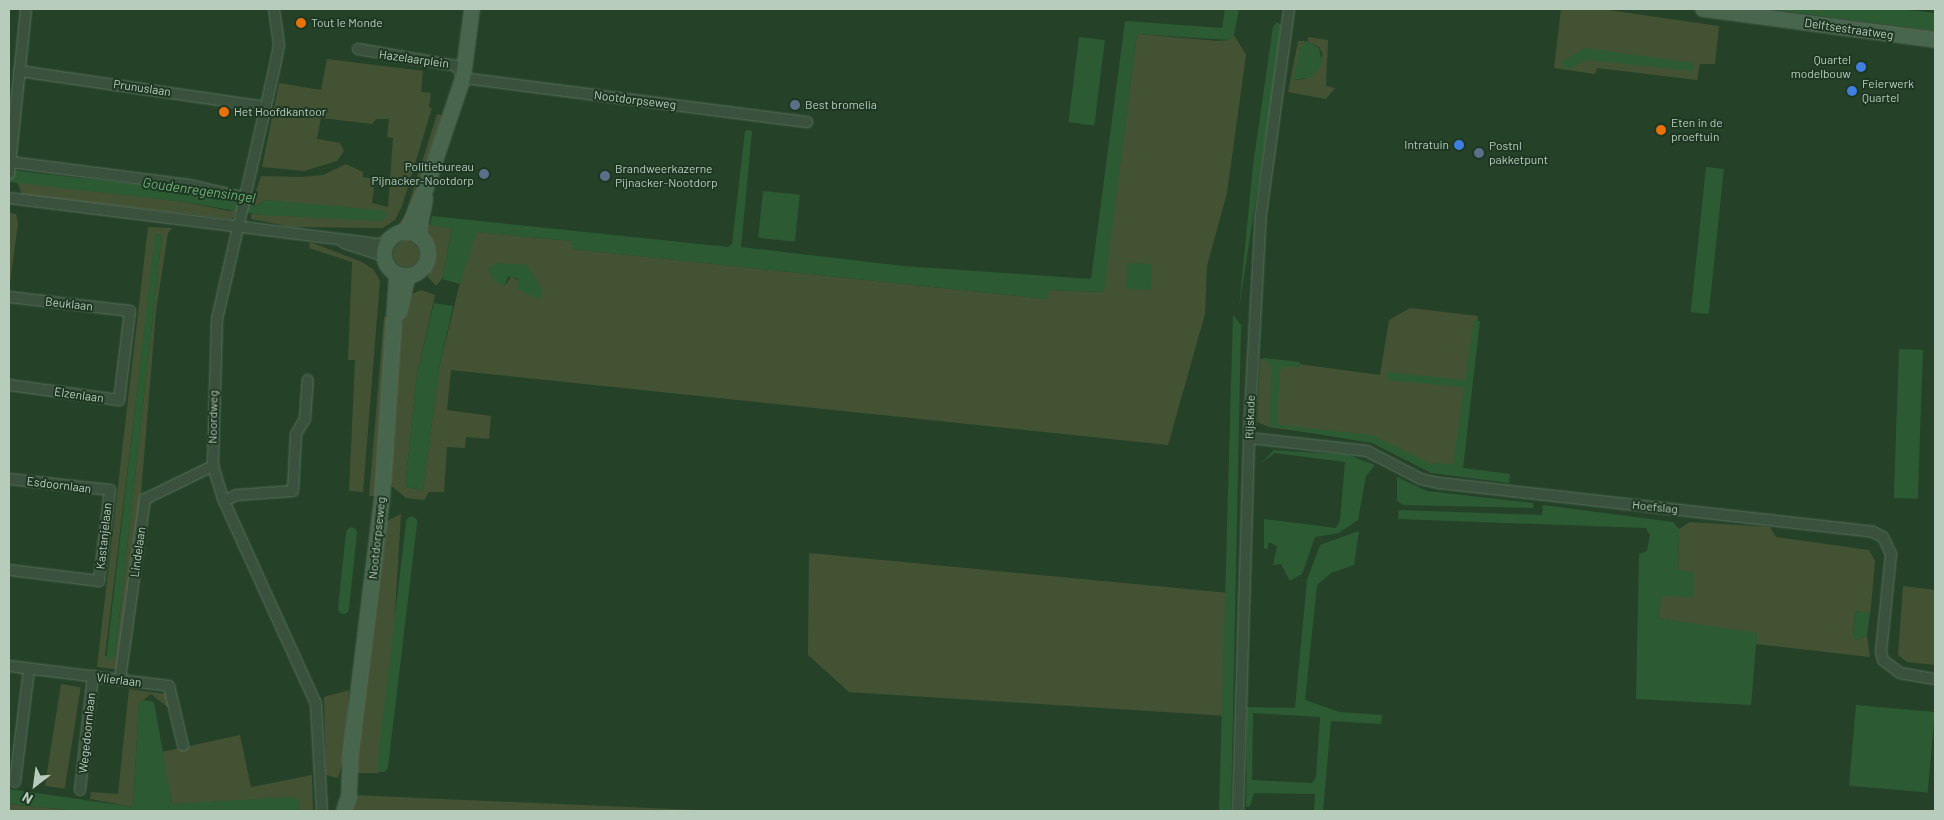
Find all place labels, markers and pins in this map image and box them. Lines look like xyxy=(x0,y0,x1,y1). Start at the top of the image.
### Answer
place label: Tout le Monde xyxy=(311,16,383,30)
marker: Tout le Monde xyxy=(295,17,307,29)
place label: Quartel modelbouw xyxy=(1791,53,1851,81)
marker: Quartel modelbouw xyxy=(1855,61,1867,73)
place label: Feierwerk Quartel xyxy=(1862,77,1914,105)
marker: Feierwerk Quartel xyxy=(1846,85,1858,97)
place label: Best bromelia xyxy=(805,98,877,112)
marker: Best bromelia xyxy=(789,99,801,111)
place label: Het Hoofdkantoor xyxy=(234,105,326,119)
marker: Het Hoofdkantoor xyxy=(218,106,230,118)
place label: Eten in de proeftuin xyxy=(1671,116,1723,144)
marker: Eten in de proeftuin xyxy=(1655,124,1667,136)
place label: Intratuin xyxy=(1404,138,1449,152)
marker: Intratuin xyxy=(1453,139,1465,151)
place label: Postnl pakketpunt xyxy=(1489,139,1548,167)
marker: Postnl pakketpunt xyxy=(1473,147,1485,159)
place label: Politiebureau Pijnacker-Nootdorp xyxy=(371,160,474,188)
place label: Brandweerkazerne Pijnacker-Nootdorp xyxy=(615,162,718,190)
marker: Politiebureau Pijnacker-Nootdorp xyxy=(478,168,490,180)
marker: Brandweerkazerne Pijnacker-Nootdorp xyxy=(599,170,611,182)

